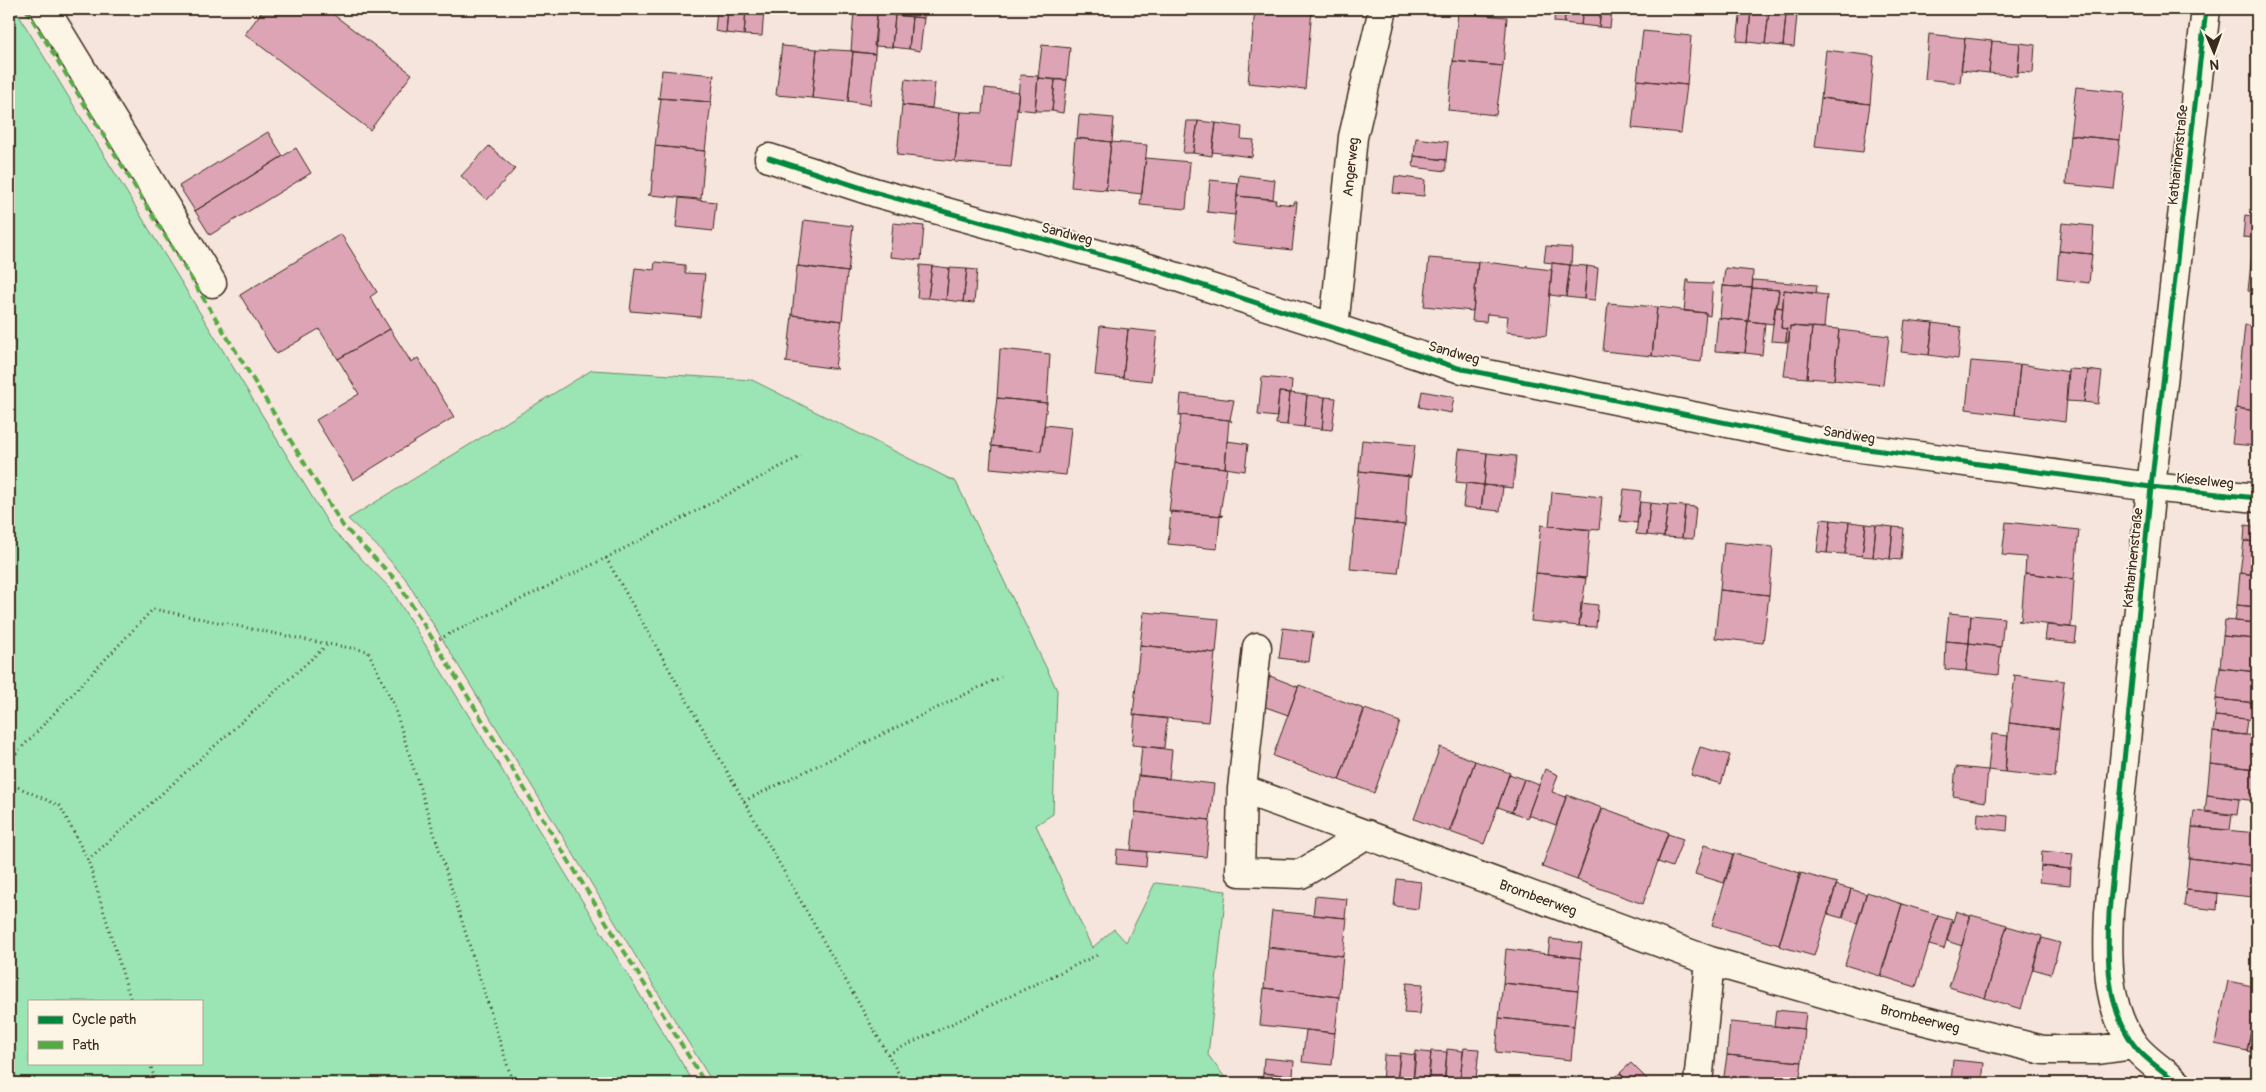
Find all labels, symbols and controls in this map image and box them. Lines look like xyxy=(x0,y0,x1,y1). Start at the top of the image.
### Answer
north arrow xyxy=(2188,28,2238,78)
text: N xyxy=(2209,56,2219,73)
street label: Katharinenstraße xyxy=(2164,104,2192,206)
street label: Angerweg xyxy=(1339,137,1363,197)
street label: Sandweg xyxy=(1039,219,1095,249)
street label: Sandweg xyxy=(1426,338,1482,368)
street label: Sandweg xyxy=(1822,423,1876,447)
street label: Kieselweg xyxy=(2175,470,2235,492)
street label: Katharinenstraße xyxy=(2119,507,2147,609)
street label: Brombeerweg xyxy=(1497,876,1579,920)
legend xyxy=(28,1000,202,1064)
street label: Brombeerweg xyxy=(1879,1001,1961,1037)
text: Cycle path xyxy=(72,1010,136,1029)
text: Path xyxy=(72,1036,99,1055)

